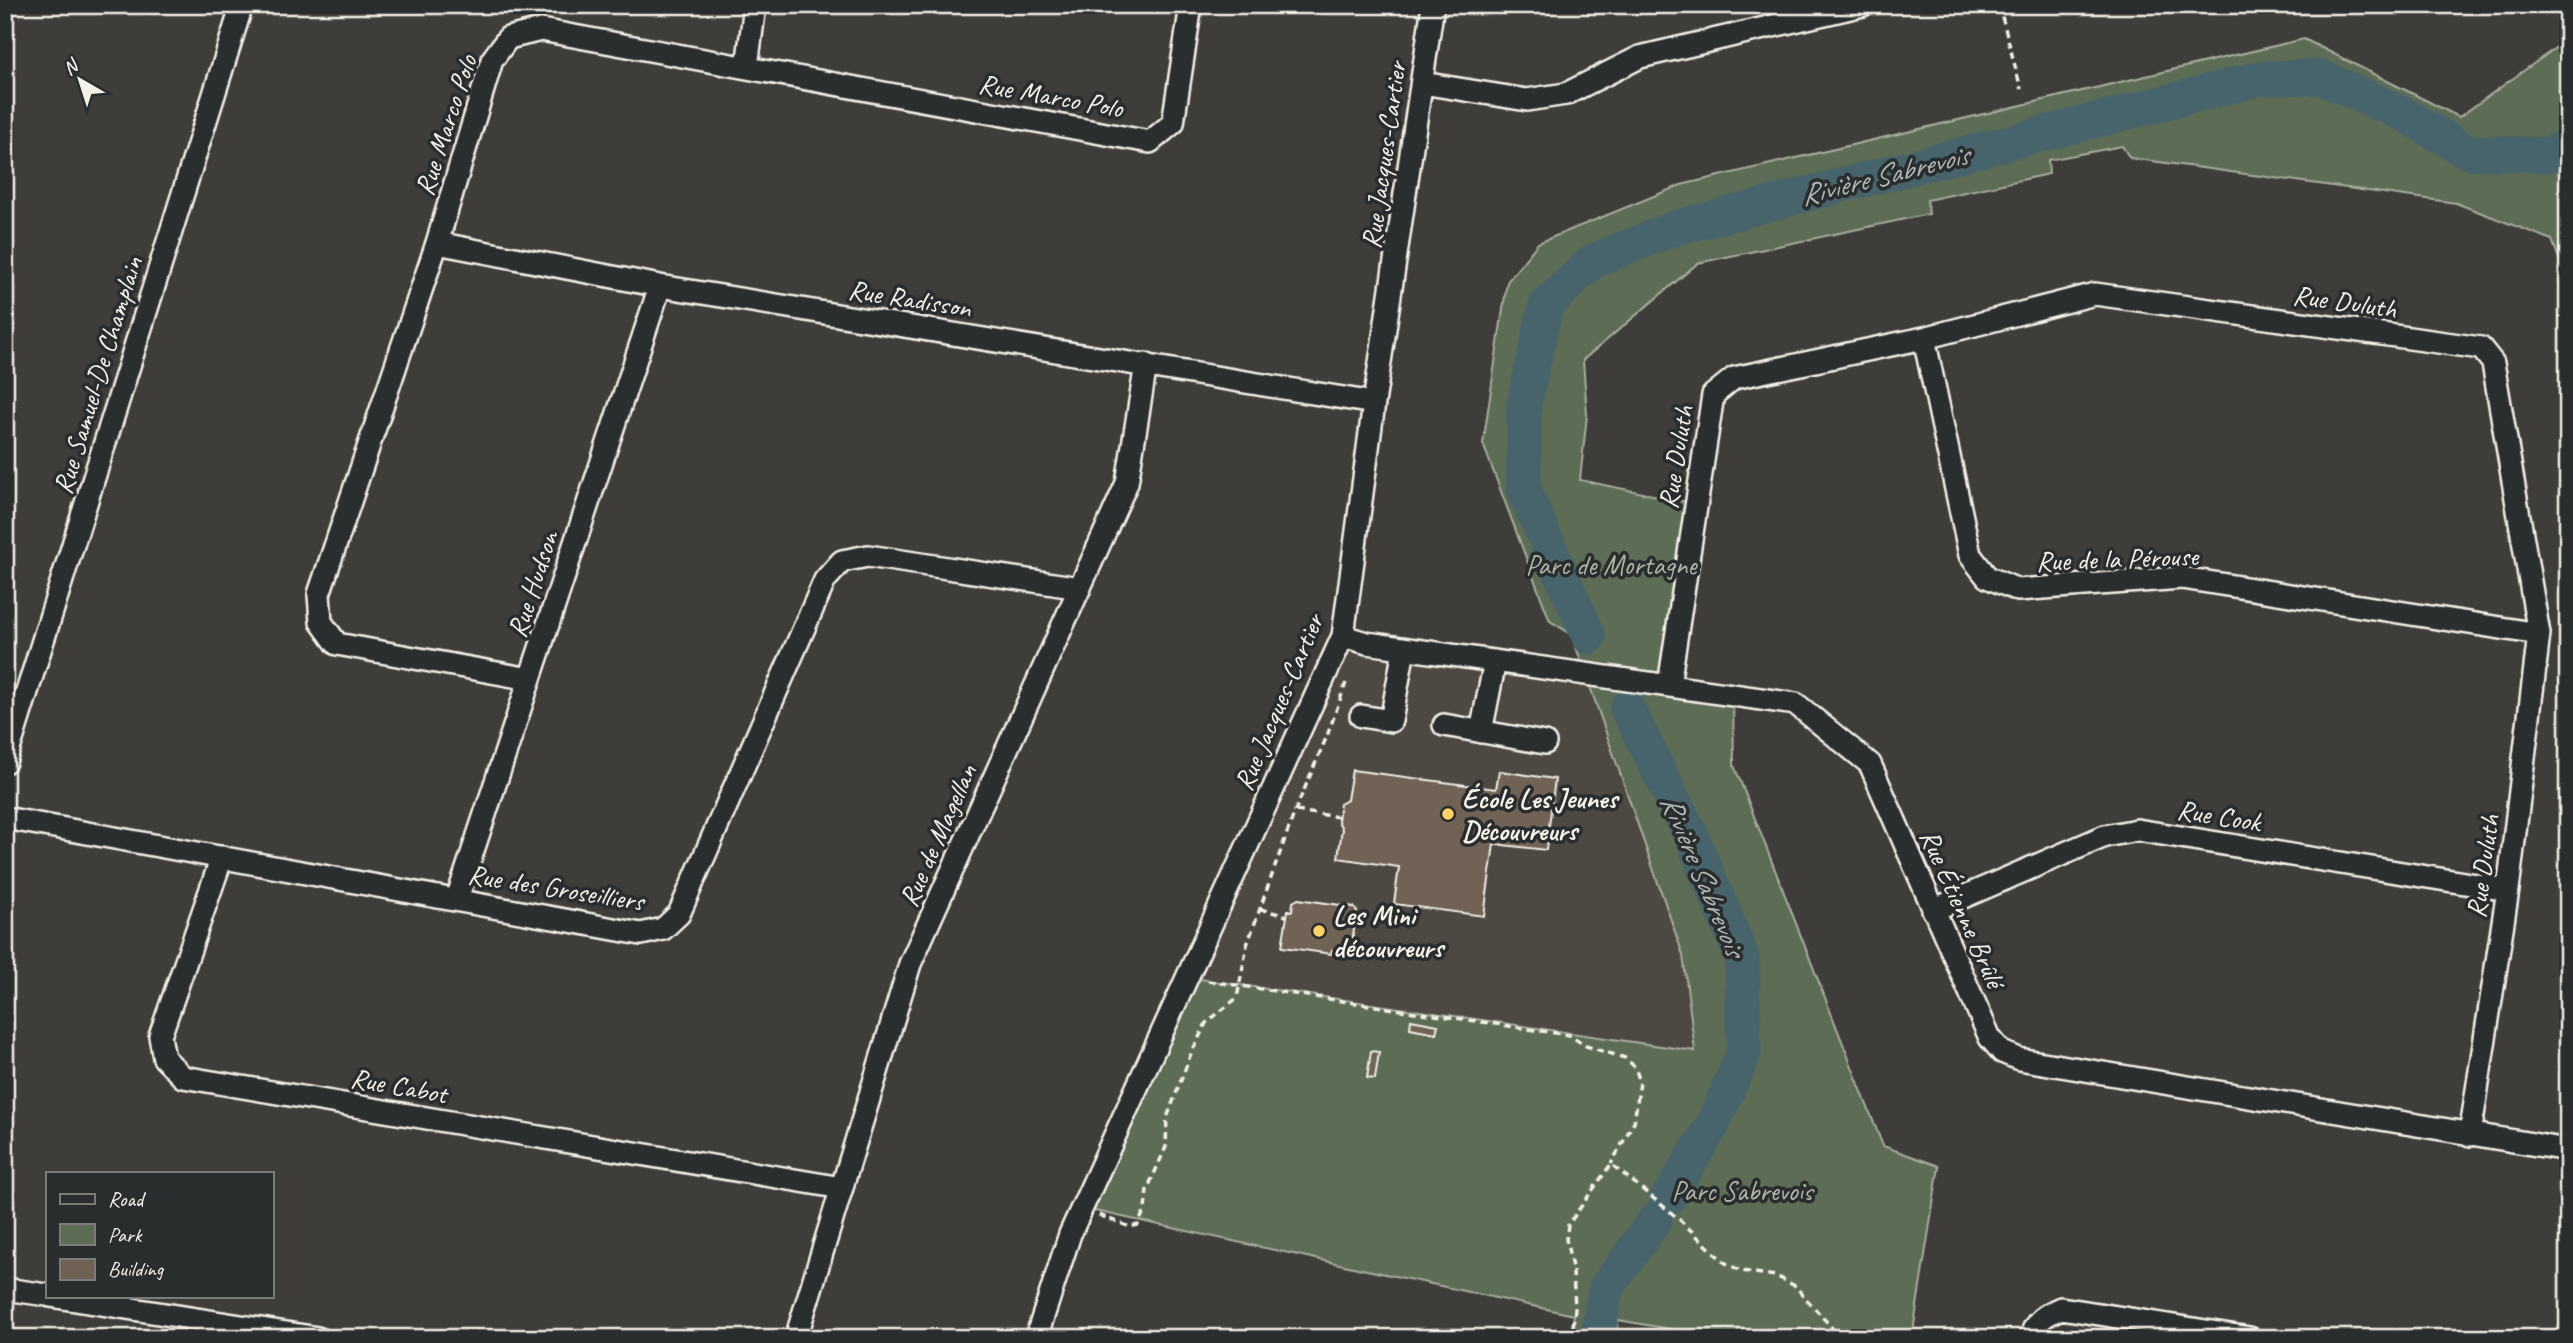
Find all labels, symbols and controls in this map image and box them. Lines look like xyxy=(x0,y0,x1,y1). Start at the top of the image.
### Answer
north arrow xyxy=(46,46,116,116)
street label: Rue Marco Polo xyxy=(406,49,485,200)
text: N xyxy=(58,53,85,81)
street label: Rue Jacques-Cartier xyxy=(1353,57,1414,251)
street label: Rue Marco Polo xyxy=(976,66,1128,126)
water label: Rivière Sabrevois xyxy=(1796,135,1977,214)
street label: Rue Samuel-De Champlain xyxy=(45,252,150,498)
street label: Rue Radisson xyxy=(846,272,975,326)
street label: Rue Duluth xyxy=(2291,277,2399,326)
street label: Rue Duluth xyxy=(1650,403,1701,511)
street label: Rue Hudson xyxy=(499,525,566,642)
street label: Rue de la Pérouse xyxy=(2035,538,2201,579)
park label: Parc de Mortagne xyxy=(1526,547,1698,582)
street label: Rue Jacques-Cartier xyxy=(1226,607,1332,796)
street label: Rue de Magellan xyxy=(890,758,985,912)
place label: École Les Jeunes Découvreurs xyxy=(1462,781,1620,848)
water label: Rivière Sabrevois xyxy=(1652,789,1756,966)
street label: Rue Cook xyxy=(2175,792,2266,840)
marker: École Les Jeunes Découvreurs xyxy=(1440,806,1456,822)
street label: Rue Duluth xyxy=(2458,812,2507,920)
street label: Rue Étienne Brûlé xyxy=(1912,824,2015,996)
street label: Rue des Groseilliers xyxy=(465,856,649,919)
place label: Les Mini découvreurs xyxy=(1333,898,1446,965)
marker: Les Mini découvreurs xyxy=(1311,923,1327,939)
street label: Rue Cabot xyxy=(348,1060,452,1112)
legend xyxy=(46,1172,273,1298)
park label: Parc Sabrevois xyxy=(1672,1173,1815,1208)
text: Road xyxy=(108,1186,147,1212)
text: Park xyxy=(108,1222,143,1248)
text: Building xyxy=(108,1256,165,1282)

